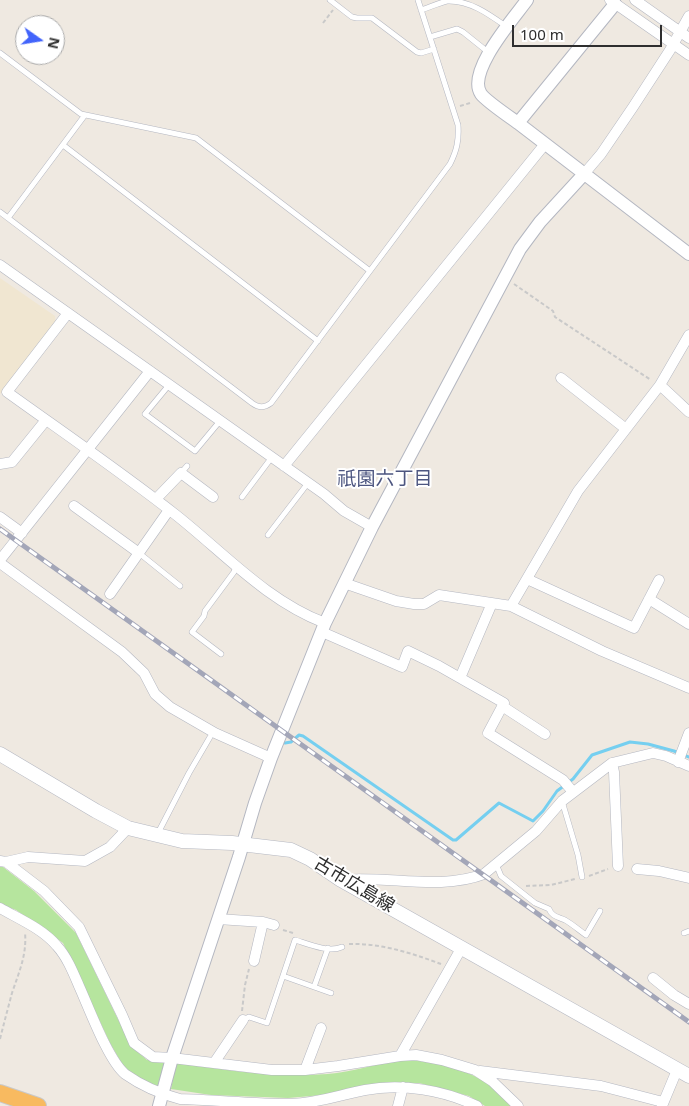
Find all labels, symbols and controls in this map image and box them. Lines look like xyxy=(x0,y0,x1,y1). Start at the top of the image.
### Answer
north arrow xyxy=(15,15,65,65)
scale bar xyxy=(514,15,664,47)
text: 100 m xyxy=(520,24,564,44)
text: N xyxy=(44,36,65,51)
district label: 祇園六丁目 xyxy=(338,469,432,491)
street label: 古市広島線 xyxy=(310,853,398,917)

